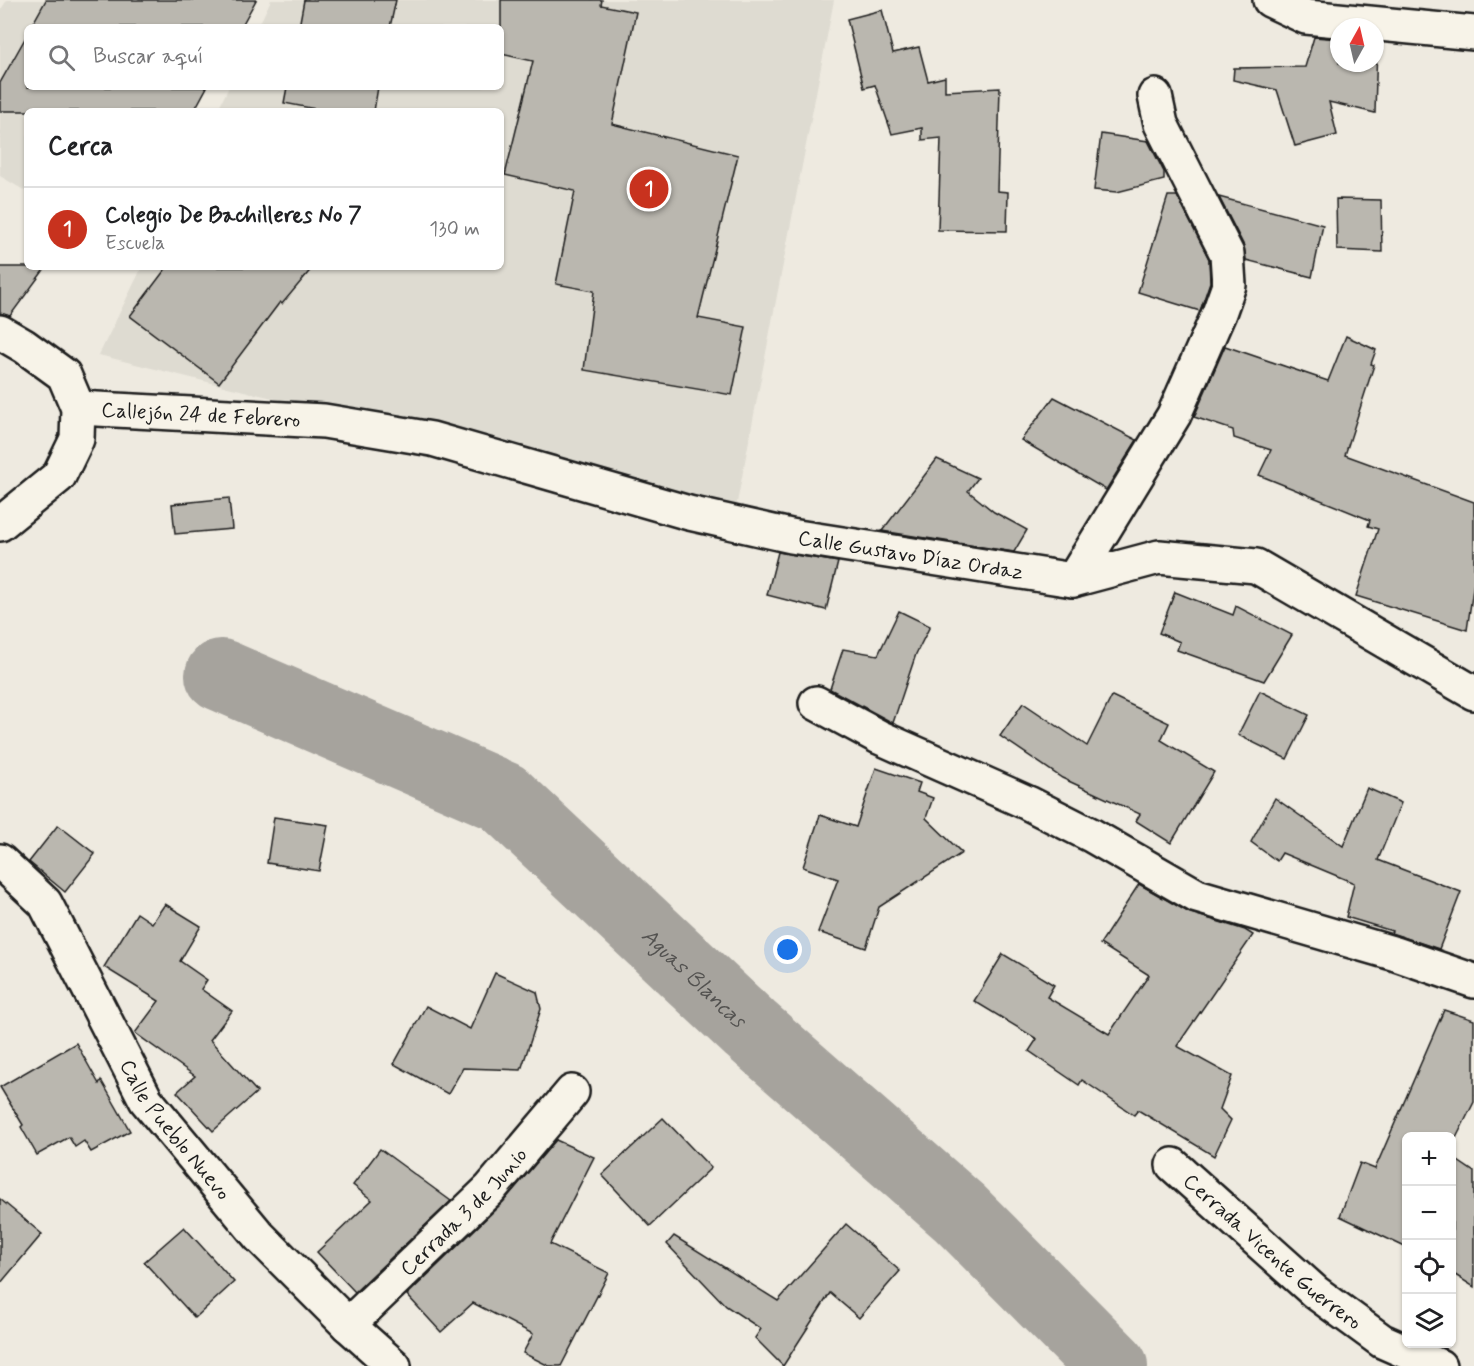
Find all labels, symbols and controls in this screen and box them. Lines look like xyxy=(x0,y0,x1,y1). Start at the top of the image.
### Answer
north arrow xyxy=(1330,18,1384,72)
search box xyxy=(24,24,504,90)
icon: search xyxy=(45,41,78,74)
text: Buscar aquí xyxy=(93,43,204,71)
text: Cerca xyxy=(48,130,113,164)
pin: 1 xyxy=(630,166,668,212)
text: Colegio De Bachilleres No 7 xyxy=(105,202,362,230)
text: 1 xyxy=(63,216,72,243)
text: 130 m xyxy=(429,216,480,243)
text: Escuela xyxy=(105,230,165,257)
street label: Callejón 24 de Febrero xyxy=(101,396,301,435)
street label: Calle Gustavo Díaz Ordaz xyxy=(796,524,1025,587)
water label: Aguas Blancas xyxy=(635,922,753,1036)
your location xyxy=(773,935,802,964)
street label: Calle Pueblo Nuevo xyxy=(113,1055,237,1207)
map controls xyxy=(1402,1132,1456,1348)
button: + xyxy=(1402,1132,1456,1186)
street label: Cerrada 3 de Junio xyxy=(394,1142,534,1283)
street label: Cerrada Vicente Guerrero xyxy=(1177,1168,1367,1337)
button: − xyxy=(1402,1186,1456,1240)
button: locate xyxy=(1402,1240,1456,1294)
button: layers xyxy=(1402,1294,1456,1348)

